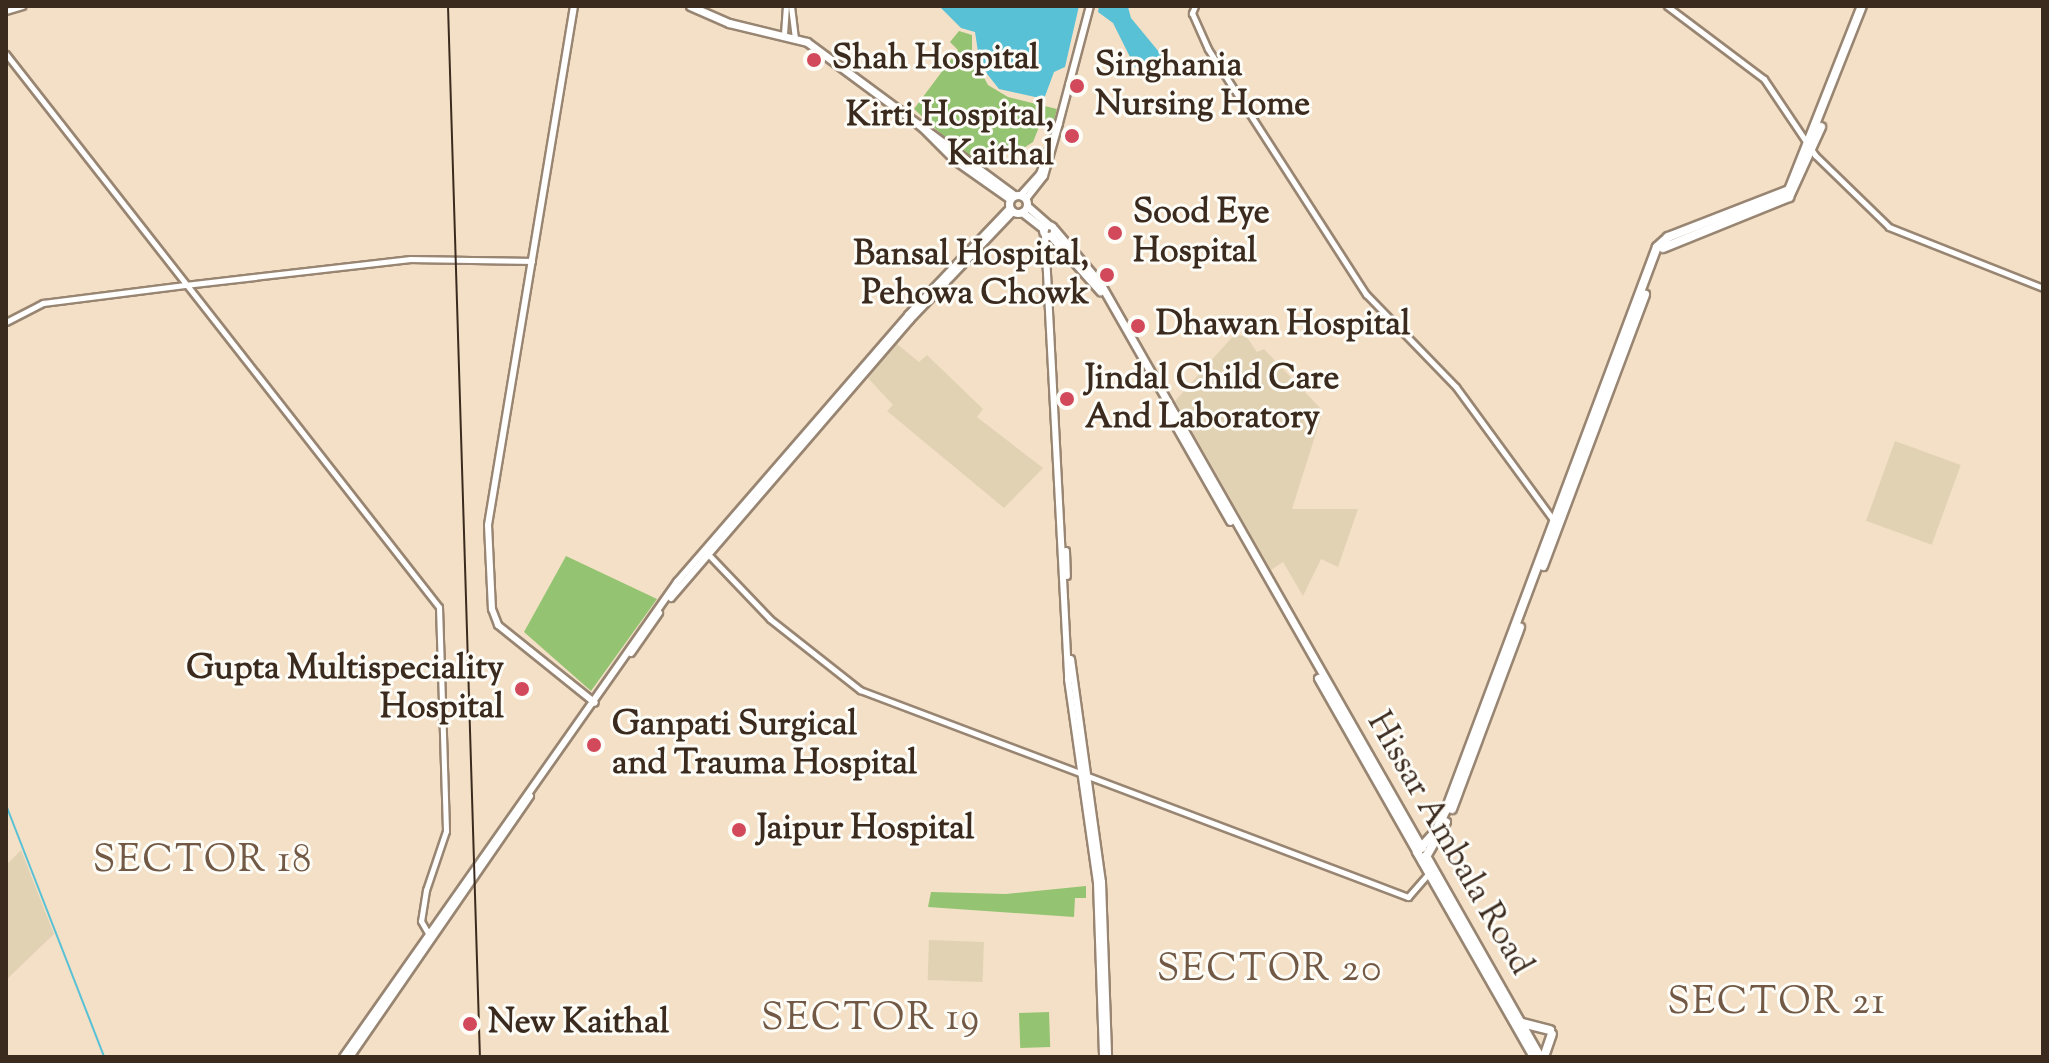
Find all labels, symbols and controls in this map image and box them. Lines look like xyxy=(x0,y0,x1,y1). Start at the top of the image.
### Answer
place label: Shah Hospital xyxy=(832,40,1039,80)
place label: Singhania Nursing Home xyxy=(1095,46,1310,126)
marker: Shah Hospital xyxy=(803,49,825,71)
marker: Singhania Nursing Home xyxy=(1066,75,1088,97)
place label: Kirti Hospital, Kaithal xyxy=(846,96,1054,176)
marker: Kirti Hospital, Kaithal xyxy=(1061,125,1083,147)
place label: Sood Eye Hospital xyxy=(1133,193,1270,272)
marker: Sood Eye Hospital xyxy=(1104,222,1126,244)
place label: Bansal Hospital, Pehowa Chowk xyxy=(854,235,1089,314)
marker: Bansal Hospital, Pehowa Chowk xyxy=(1096,264,1118,286)
place label: Dhawan Hospital xyxy=(1156,306,1411,346)
marker: Dhawan Hospital xyxy=(1127,315,1149,337)
place label: Jindal Child Care And Laboratory xyxy=(1085,359,1339,438)
marker: Jindal Child Care And Laboratory xyxy=(1056,388,1078,410)
place label: Gupta Multispeciality Hospital xyxy=(186,649,504,728)
marker: Gupta Multispeciality Hospital xyxy=(511,678,533,700)
place label: Ganpati Surgical and Trauma Hospital xyxy=(612,705,917,784)
street label: Hissar Ambala Road xyxy=(1357,705,1541,983)
marker: Ganpati Surgical and Trauma Hospital xyxy=(583,734,605,756)
place label: Jaipur Hospital xyxy=(757,810,974,850)
marker: Jaipur Hospital xyxy=(728,819,750,841)
district label: SECTOR 18 xyxy=(93,840,313,886)
district label: SECTOR 20 xyxy=(1157,949,1383,995)
district label: SECTOR 21 xyxy=(1667,982,1887,1028)
district label: SECTOR 19 xyxy=(761,998,981,1044)
place label: New Kaithal xyxy=(488,1004,669,1044)
marker: New Kaithal xyxy=(459,1013,481,1035)

